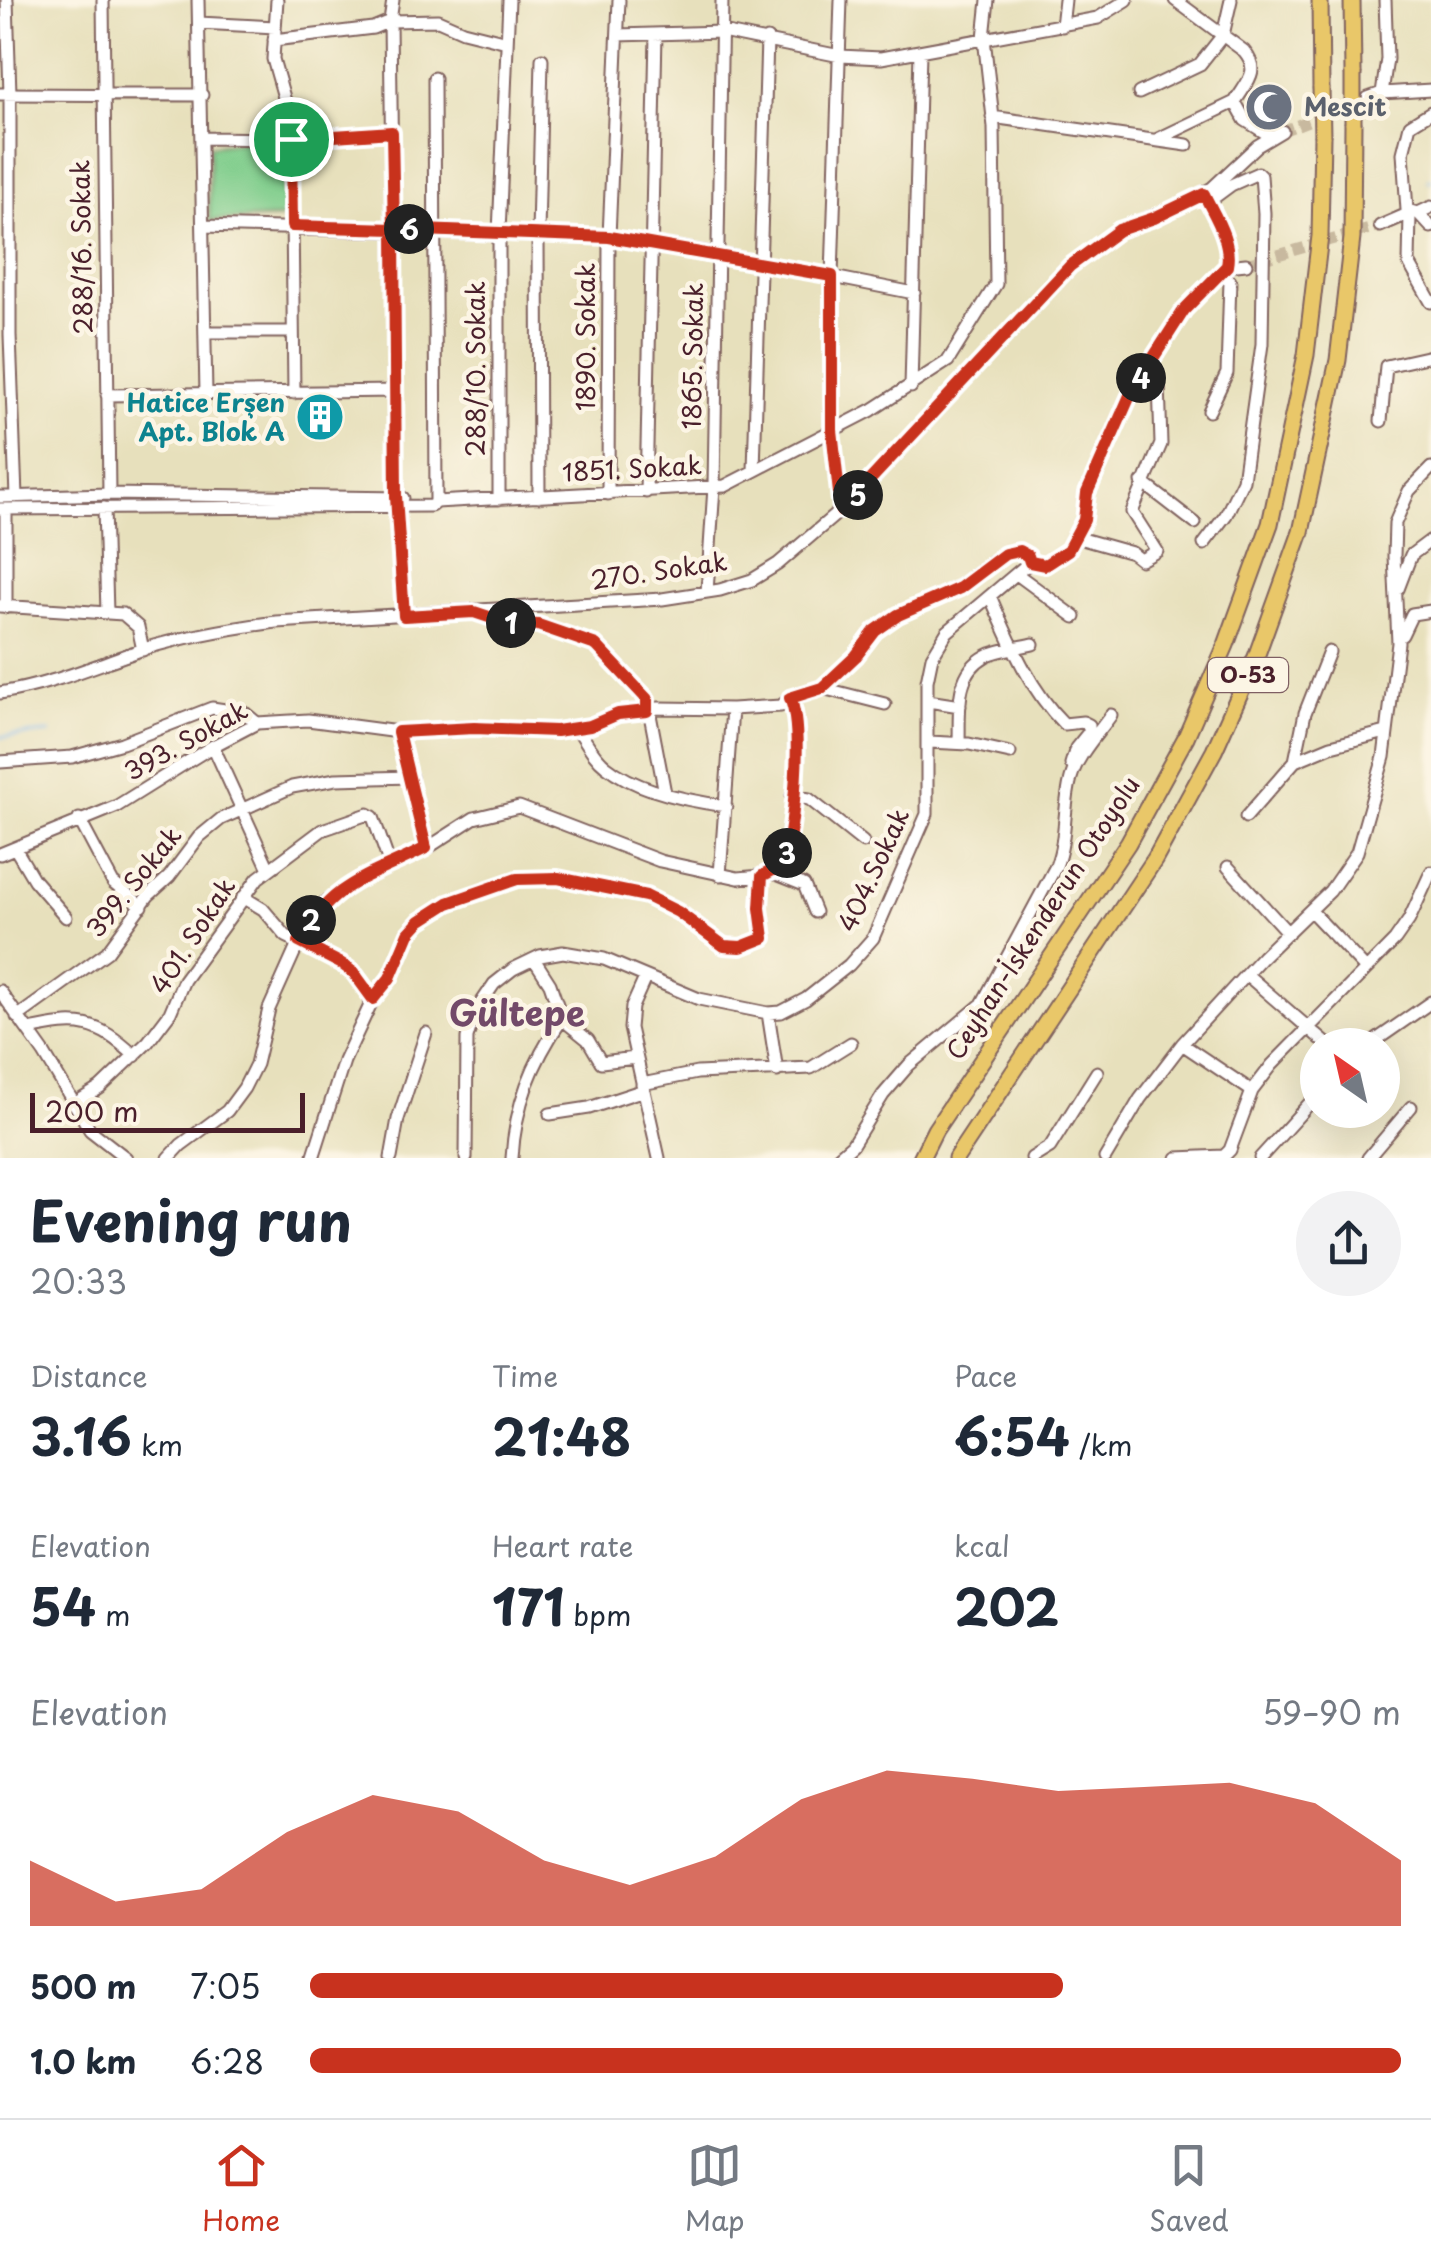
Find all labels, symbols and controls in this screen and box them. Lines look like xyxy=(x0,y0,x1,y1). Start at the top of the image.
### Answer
mosque icon: Mescit xyxy=(1243,81,1295,133)
place label: Mescit xyxy=(1304,87,1387,125)
pin xyxy=(249,97,334,182)
icon: arrive xyxy=(264,112,319,167)
street label: 288/16. Sokak xyxy=(60,159,102,335)
pin: 6 xyxy=(384,204,434,254)
text: 6 xyxy=(399,207,419,250)
street label: 1890. Sokak xyxy=(566,263,604,411)
street label: 288/10. Sokak xyxy=(456,281,494,457)
street label: 1865. Sokak xyxy=(672,282,712,430)
pin: 4 xyxy=(1116,353,1166,403)
text: 4 xyxy=(1131,356,1151,399)
place label: Hatice Erşen Apt. Blok A xyxy=(127,383,285,450)
building icon: Hatice Erşen Apt. Blok A xyxy=(294,391,346,443)
street label: 1851. Sokak xyxy=(561,445,703,491)
pin: 5 xyxy=(833,470,883,520)
text: 5 xyxy=(849,473,867,516)
street label: 270. Sokak xyxy=(588,542,730,598)
pin: 1 xyxy=(486,598,536,648)
text: 1 xyxy=(504,601,518,644)
road number: O-53 xyxy=(1208,658,1288,692)
street label: 393. Sokak xyxy=(117,691,254,790)
street label: Ceyhan-İskenderun Otoyolu xyxy=(936,768,1148,1067)
street label: 404.Sokak xyxy=(828,801,918,938)
street label: 399. Sokak xyxy=(76,818,190,945)
pin: 3 xyxy=(762,828,812,878)
text: 3 xyxy=(778,831,796,874)
street label: 401. Sokak xyxy=(140,870,244,1001)
pin: 2 xyxy=(286,895,336,945)
text: 2 xyxy=(301,898,321,941)
district label: Gültepe xyxy=(449,985,585,1038)
north arrow xyxy=(1300,1028,1400,1128)
map controls xyxy=(1300,1028,1400,1128)
scale bar xyxy=(30,1088,305,1132)
text: 200 m xyxy=(45,1089,138,1132)
text: Evening run xyxy=(30,1178,352,1261)
button: share xyxy=(1296,1191,1401,1296)
text: 20:33 xyxy=(30,1257,127,1305)
text: Distance xyxy=(30,1354,148,1397)
text: Time xyxy=(492,1354,558,1397)
text: Pace xyxy=(954,1354,1017,1397)
text: 3.16 xyxy=(30,1397,132,1473)
text: 21:48 xyxy=(492,1397,631,1473)
text: 6:54 xyxy=(954,1397,1070,1473)
text: km xyxy=(132,1423,183,1466)
text: /km xyxy=(1070,1423,1133,1466)
text: Elevation xyxy=(30,1524,151,1567)
text: Heart rate xyxy=(492,1524,633,1567)
text: kcal xyxy=(954,1524,1010,1567)
text: 54 xyxy=(30,1567,96,1643)
text: 171 xyxy=(492,1567,564,1643)
text: 202 xyxy=(954,1567,1059,1643)
text: m xyxy=(96,1593,131,1636)
text: bpm xyxy=(564,1593,631,1636)
text: Elevation xyxy=(30,1688,168,1736)
text: 59–90 m xyxy=(1262,1688,1401,1736)
text: 500 m xyxy=(30,1962,136,2010)
text: 7:05 xyxy=(190,1962,261,2010)
text: 1.0 km xyxy=(30,2037,136,2085)
text: 6:28 xyxy=(190,2037,264,2085)
tab: Home xyxy=(202,2138,280,2241)
tab: Map xyxy=(685,2138,745,2241)
tab: Saved xyxy=(1149,2138,1229,2241)

